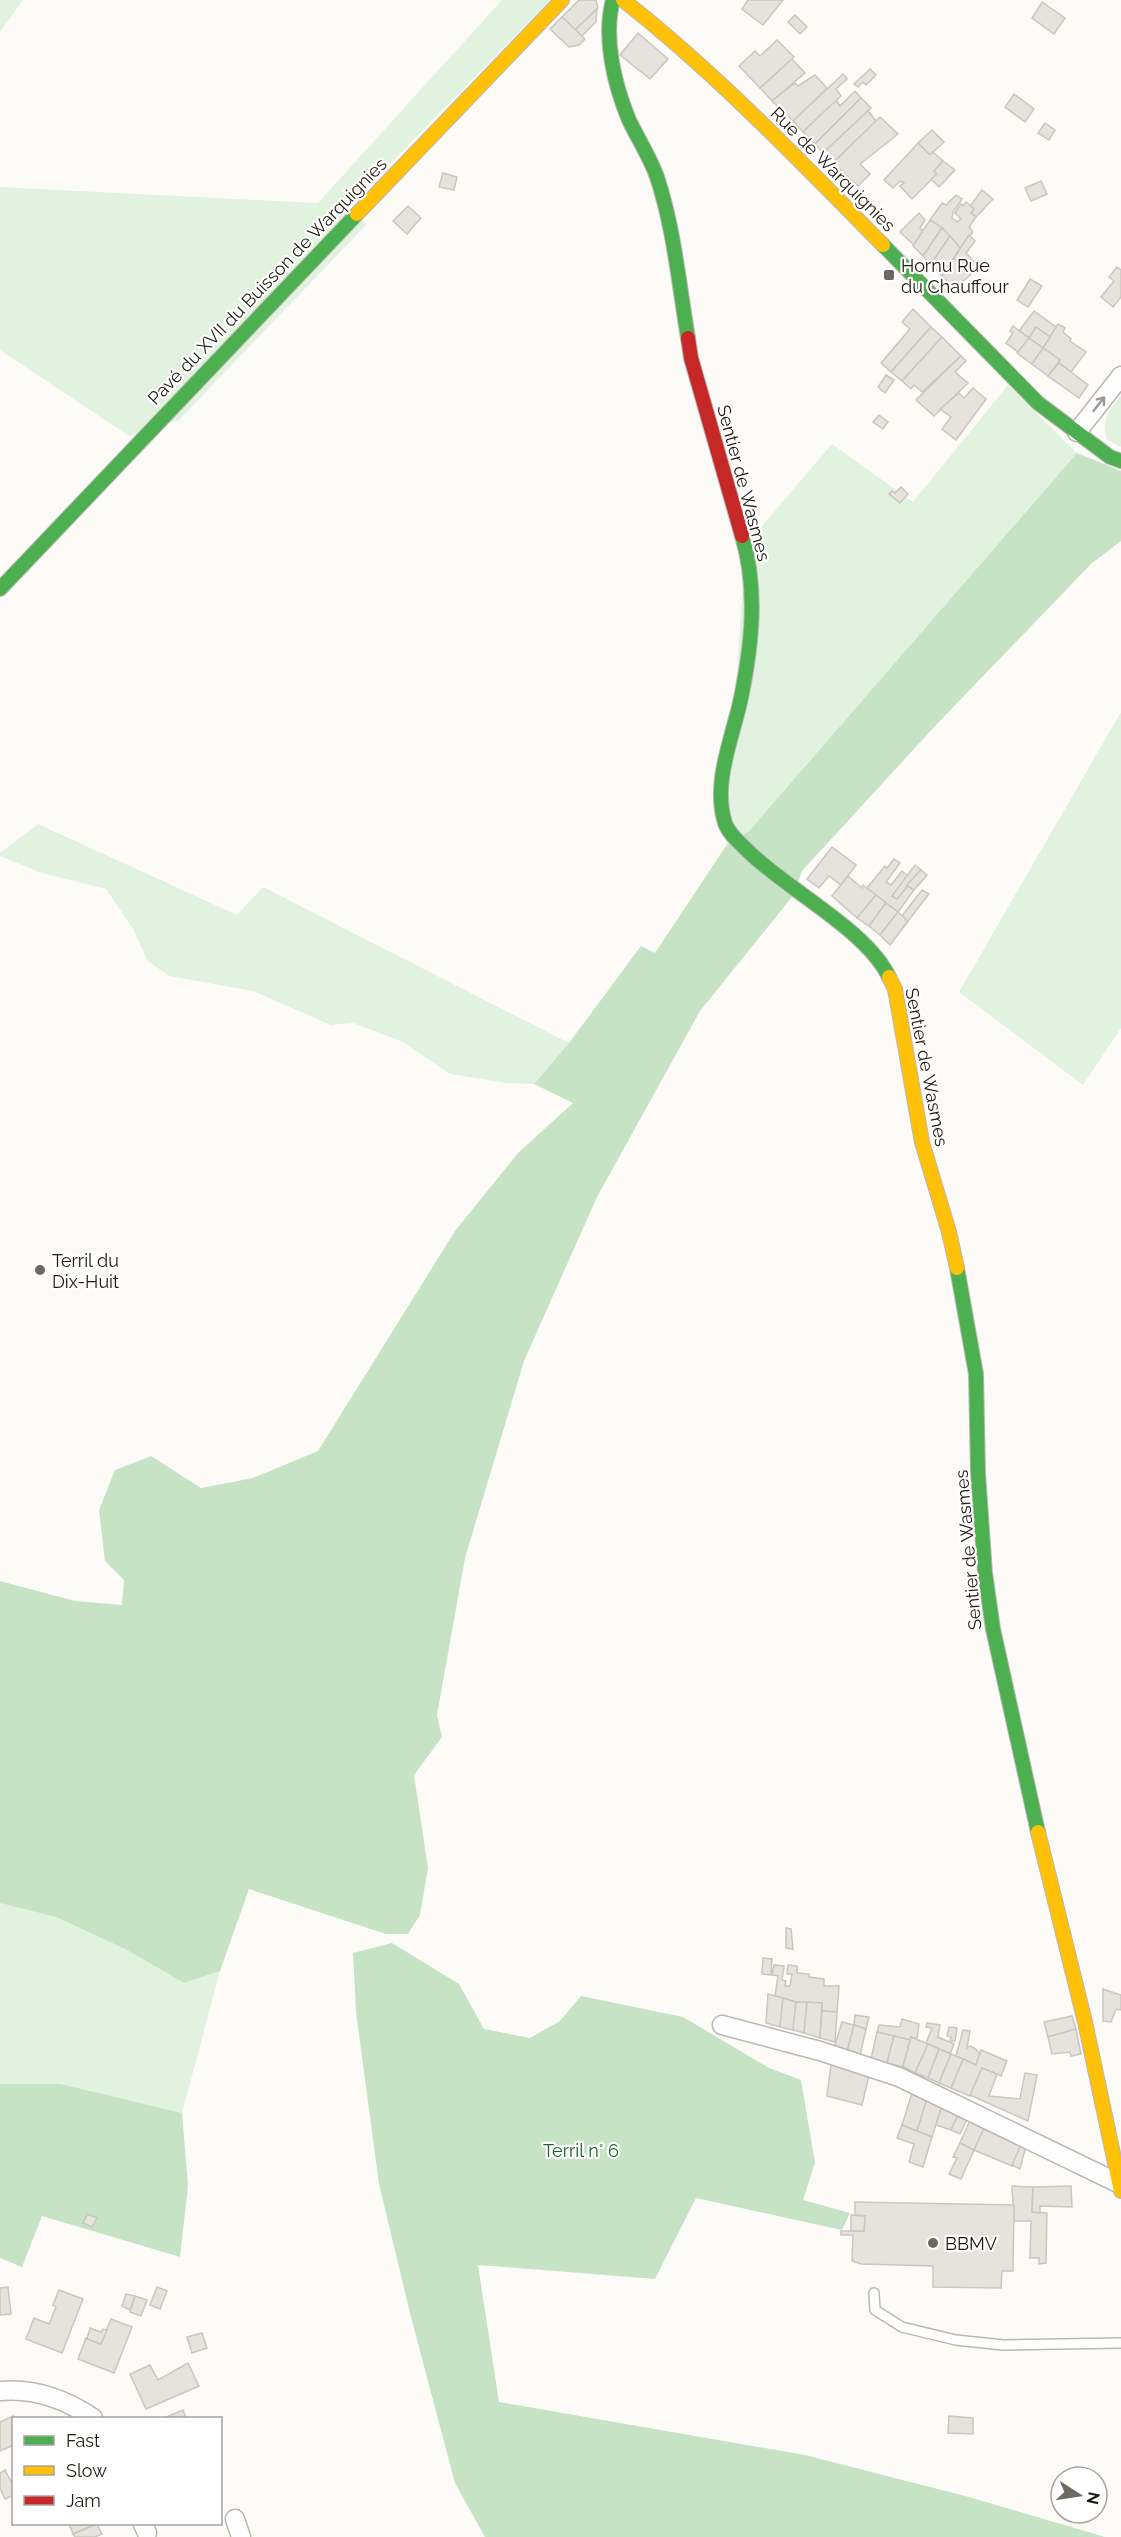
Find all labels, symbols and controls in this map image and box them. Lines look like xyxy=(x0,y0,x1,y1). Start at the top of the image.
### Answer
street label: Rue de Warquignies xyxy=(766,102,900,236)
street label: Pavé du XVII du Buisson de Warquignies xyxy=(143,153,391,409)
place label: Hornu Rue du Chauffour xyxy=(901,255,1009,297)
marker: Hornu Rue du Chauffour xyxy=(882,268,896,282)
one-way arrow xyxy=(1092,396,1105,412)
street label: Sentier de Wasmes xyxy=(713,403,775,564)
street label: Sentier de Wasmes xyxy=(901,986,953,1148)
place label: Terril du Dix-Huit xyxy=(52,1250,119,1292)
marker: Terril du Dix-Huit xyxy=(33,1263,47,1277)
street label: Sentier de Wasmes xyxy=(951,1469,985,1631)
park label: Terril n° 6 xyxy=(543,2140,619,2161)
place label: BBMV xyxy=(945,2233,997,2254)
marker: BBMV xyxy=(926,2236,940,2250)
legend xyxy=(12,2417,222,2525)
text: Fast xyxy=(66,2430,100,2451)
text: Slow xyxy=(66,2460,107,2481)
north arrow xyxy=(1049,2465,1109,2525)
text: Jam xyxy=(66,2490,101,2511)
text: N xyxy=(1083,2490,1104,2506)

